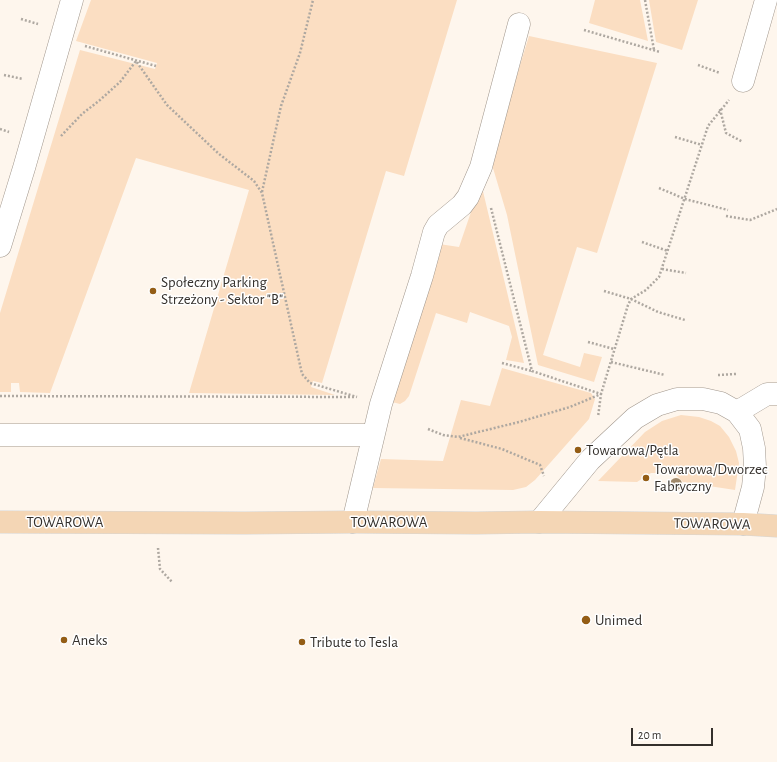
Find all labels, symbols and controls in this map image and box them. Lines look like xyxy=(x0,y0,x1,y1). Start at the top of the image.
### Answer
place label: Społeczny Parking Strzeżony - Sektor "B" xyxy=(161,273,283,308)
marker: Społeczny Parking Strzeżony - Sektor "B" xyxy=(148,286,158,296)
place label: Towarowa/Pętla xyxy=(586,441,679,459)
marker: Towarowa/Pętla xyxy=(573,445,583,455)
place label: Towarowa/Dworzec Fabryczny xyxy=(654,460,768,495)
marker: Towarowa/Dworzec Fabryczny xyxy=(641,473,651,483)
street label: TOWAROWA xyxy=(27,513,103,531)
street label: TOWAROWA xyxy=(351,513,427,531)
street label: TOWAROWA xyxy=(673,514,751,534)
place label: Unimed xyxy=(595,611,642,629)
marker: Unimed xyxy=(580,614,592,626)
place label: Aneks xyxy=(72,631,108,649)
place label: Tribute to Tesla xyxy=(310,633,398,651)
marker: Aneks xyxy=(59,635,69,645)
marker: Tribute to Tesla xyxy=(297,637,307,647)
scale bar xyxy=(633,720,715,746)
text: 20 m xyxy=(638,729,661,741)

